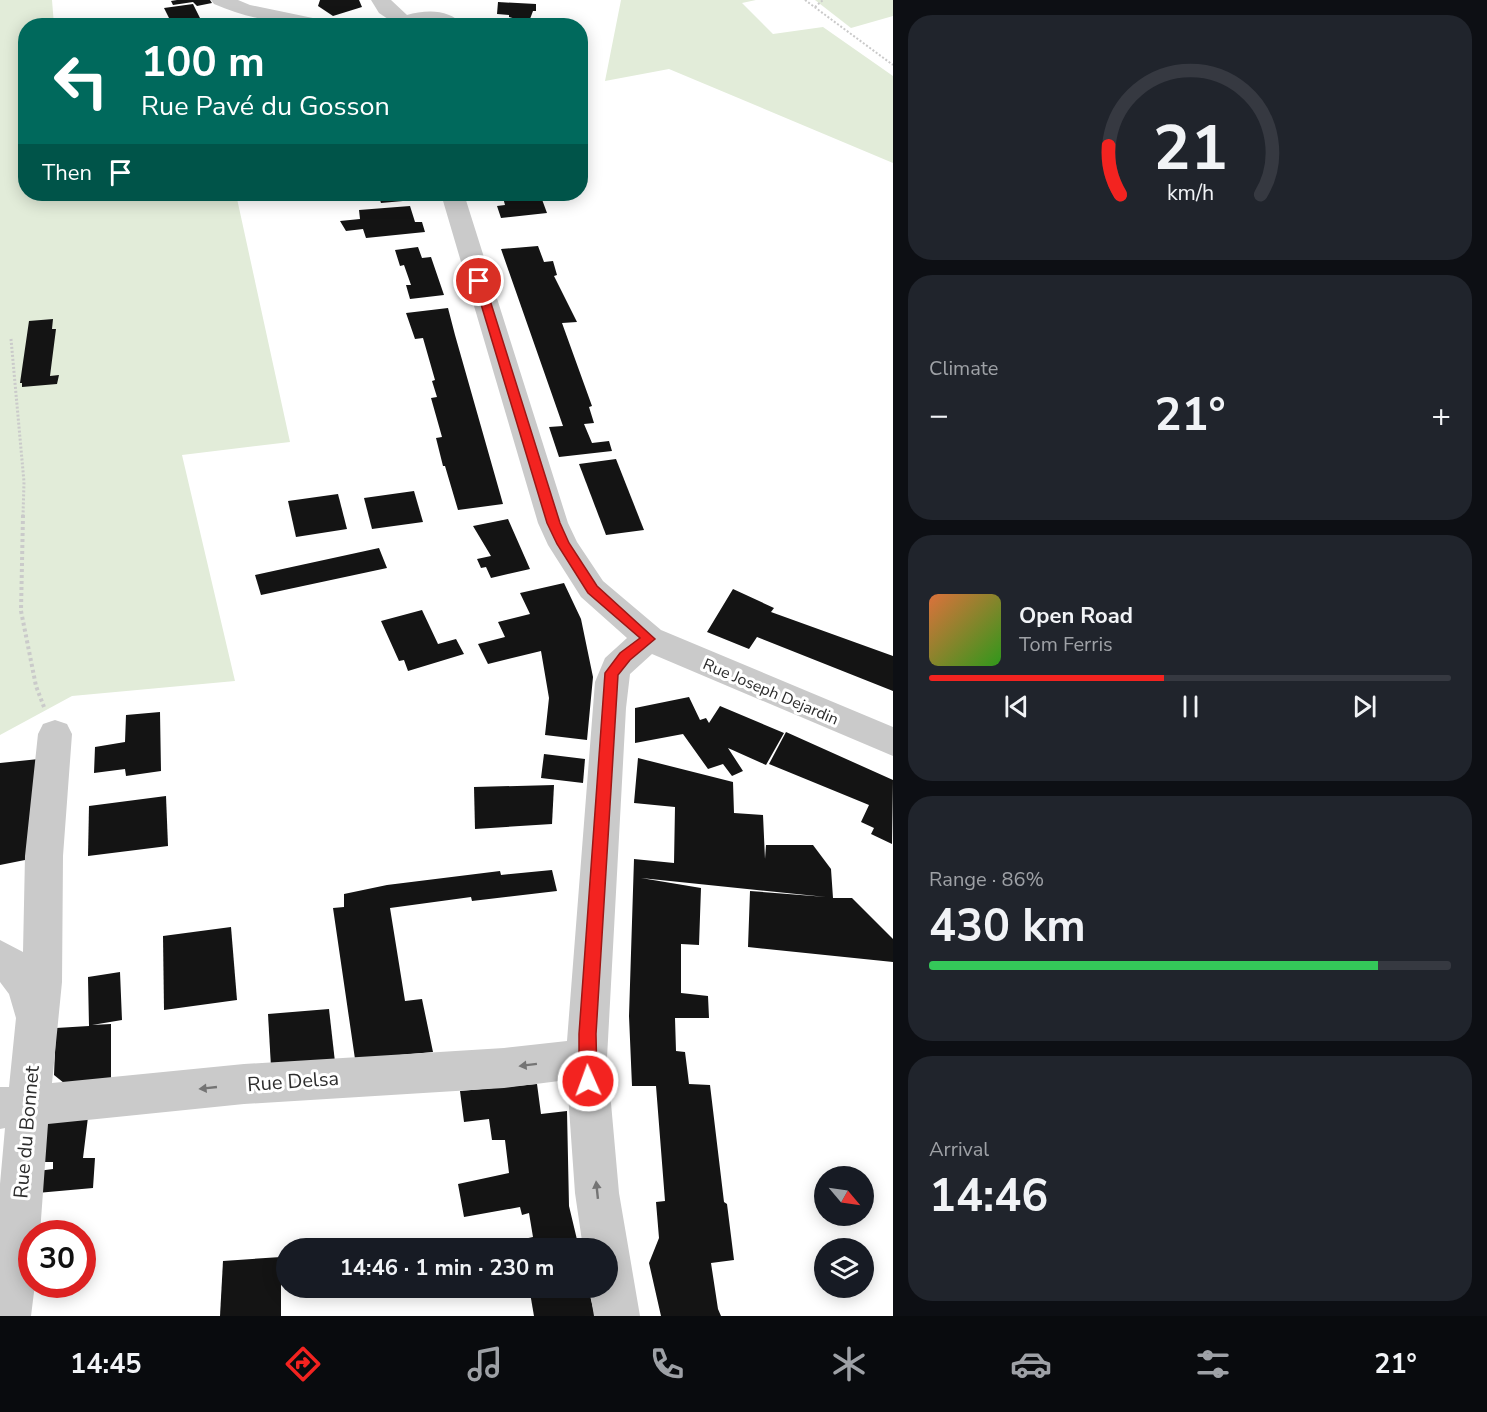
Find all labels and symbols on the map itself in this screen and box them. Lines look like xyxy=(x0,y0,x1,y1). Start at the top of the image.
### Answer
pin xyxy=(453,255,504,306)
street label: Rue Joseph Dejardin xyxy=(699,653,842,730)
position arrow xyxy=(556,1049,620,1113)
one-way arrow xyxy=(519,1060,538,1070)
street label: Rue du Bonnet xyxy=(7,1063,46,1200)
street label: Rue Delsa xyxy=(246,1065,340,1098)
one-way arrow xyxy=(199,1083,218,1093)
north arrow xyxy=(814,1166,874,1226)
one-way arrow xyxy=(592,1181,602,1200)
speed limit sign: 30 xyxy=(18,1220,96,1298)

